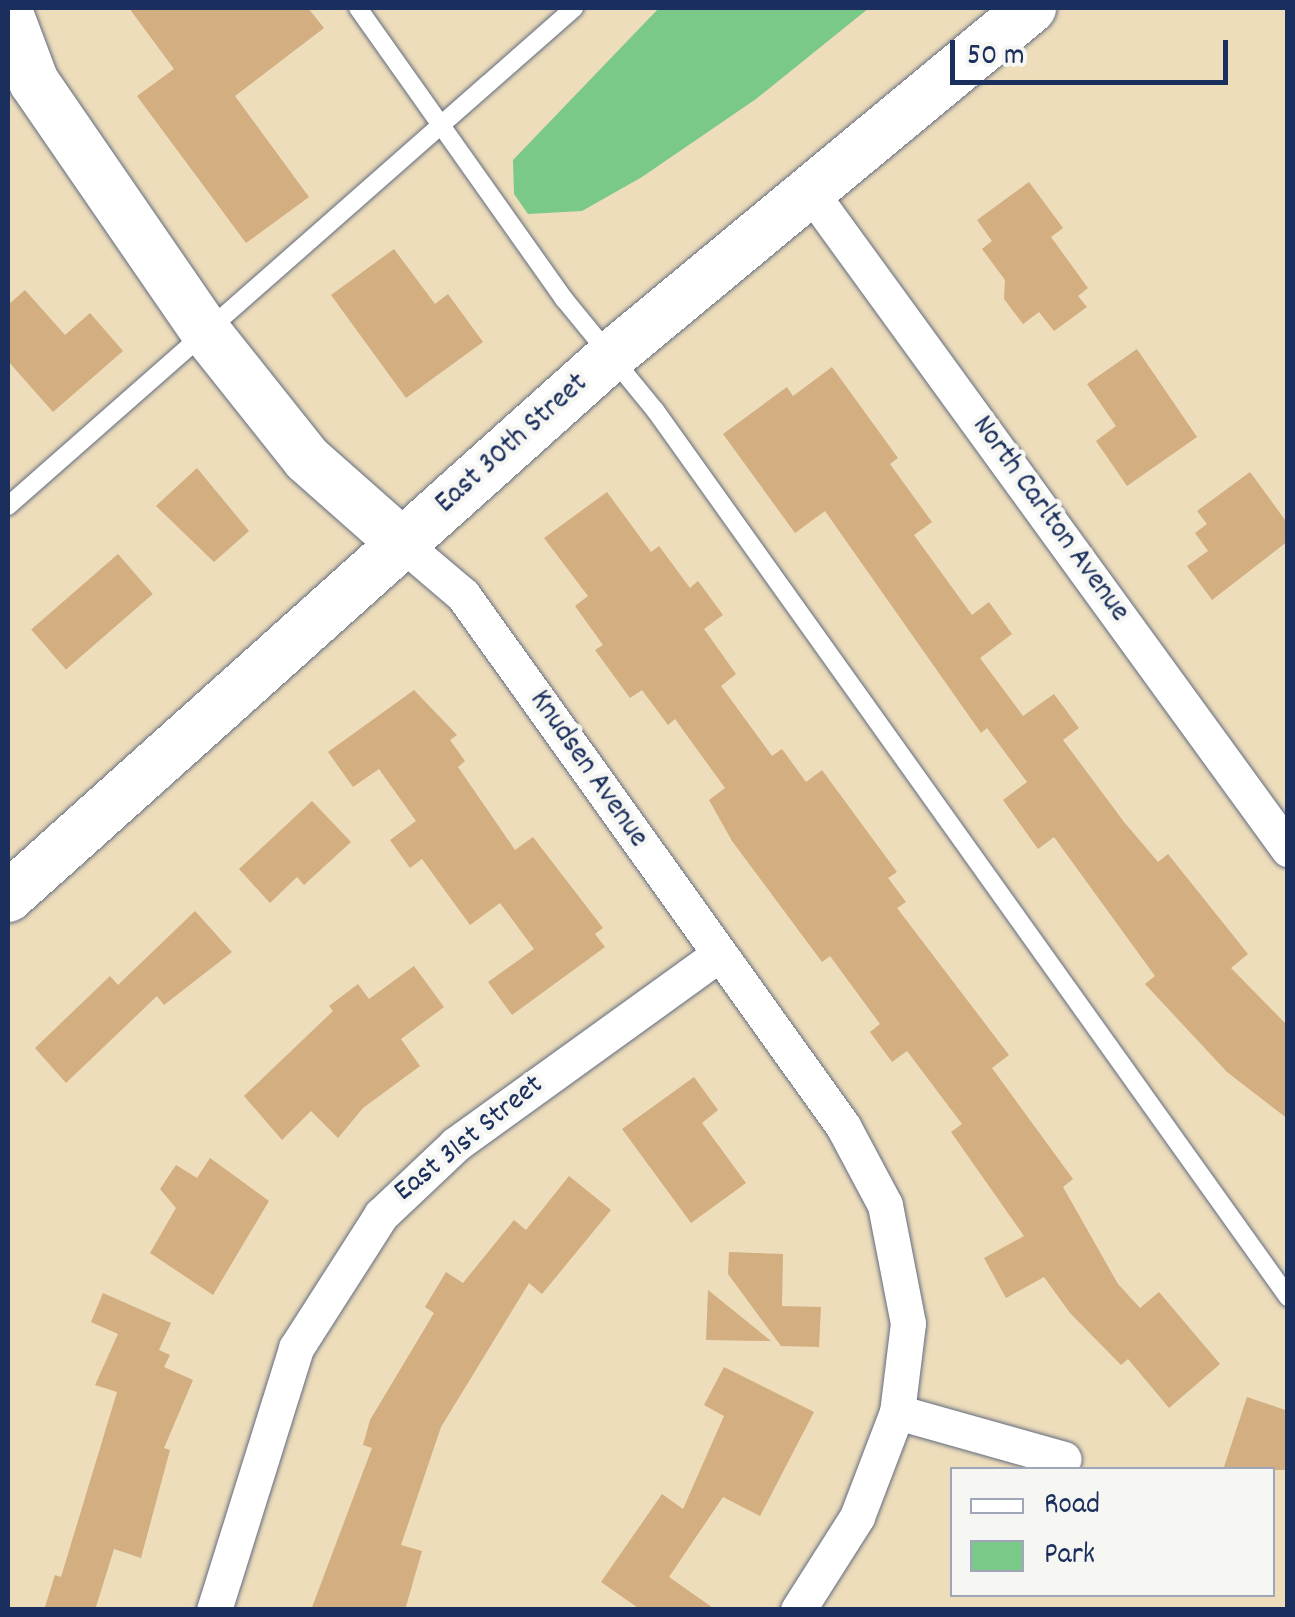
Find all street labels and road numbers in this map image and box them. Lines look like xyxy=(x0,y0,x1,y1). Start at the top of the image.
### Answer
street label: East 30th Street xyxy=(429,367,597,523)
street label: North Carlton Avenue xyxy=(962,410,1136,630)
street label: Knudsen Avenue xyxy=(520,685,654,855)
street label: East 31st Street xyxy=(388,1069,552,1211)

